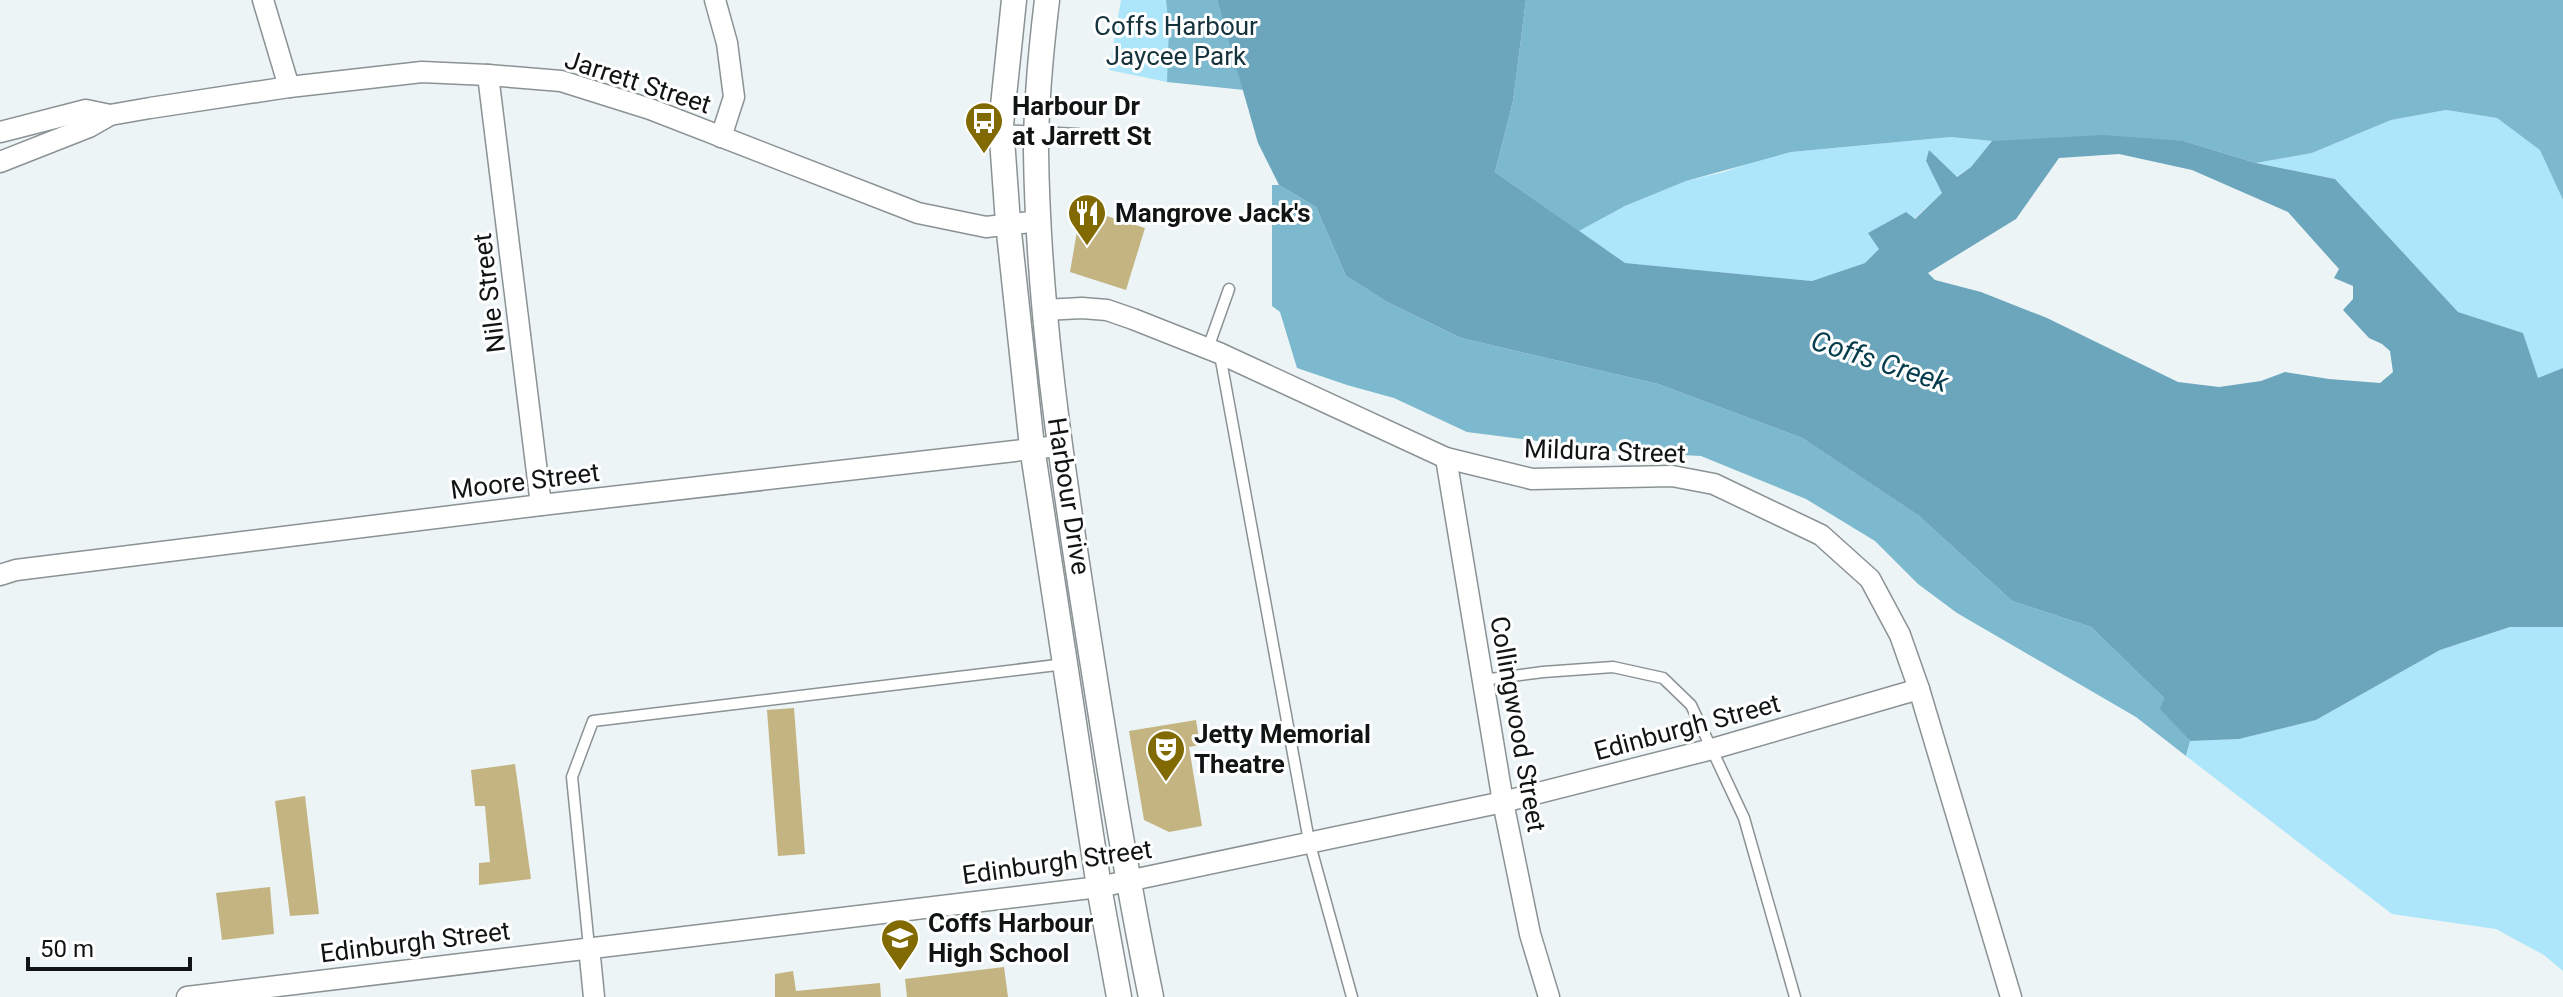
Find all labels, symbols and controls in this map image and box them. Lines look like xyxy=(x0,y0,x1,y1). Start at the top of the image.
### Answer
park label: Coffs Harbour Jaycee Park xyxy=(1094,11,1258,71)
street label: Jarrett Street xyxy=(561,44,715,120)
place label: Harbour Dr at Jarrett St xyxy=(1012,91,1152,151)
bus stop icon: Harbour Dr at Jarrett St xyxy=(963,100,1005,155)
restaurant icon: Mangrove Jack's xyxy=(1066,192,1108,247)
place label: Mangrove Jack's xyxy=(1115,198,1311,228)
street label: Nile Street xyxy=(467,232,511,354)
water label: Coffs Creek xyxy=(1807,324,1954,400)
street label: Harbour Drive xyxy=(1042,415,1096,577)
street label: Mildura Street xyxy=(1524,433,1686,469)
street label: Moore Street xyxy=(449,457,601,505)
street label: Collingwood Street xyxy=(1484,614,1552,834)
street label: Edinburgh Street xyxy=(1591,688,1783,766)
place label: Jetty Memorial Theatre xyxy=(1194,719,1371,779)
theatre icon: Jetty Memorial Theatre xyxy=(1145,728,1187,783)
street label: Edinburgh Street xyxy=(960,834,1154,890)
place label: Coffs Harbour High School xyxy=(928,908,1094,968)
street label: Edinburgh Street xyxy=(318,915,512,969)
school or university icon: Coffs Harbour High School xyxy=(879,917,921,972)
scale bar xyxy=(28,921,190,971)
text: 50 m xyxy=(40,935,94,963)

